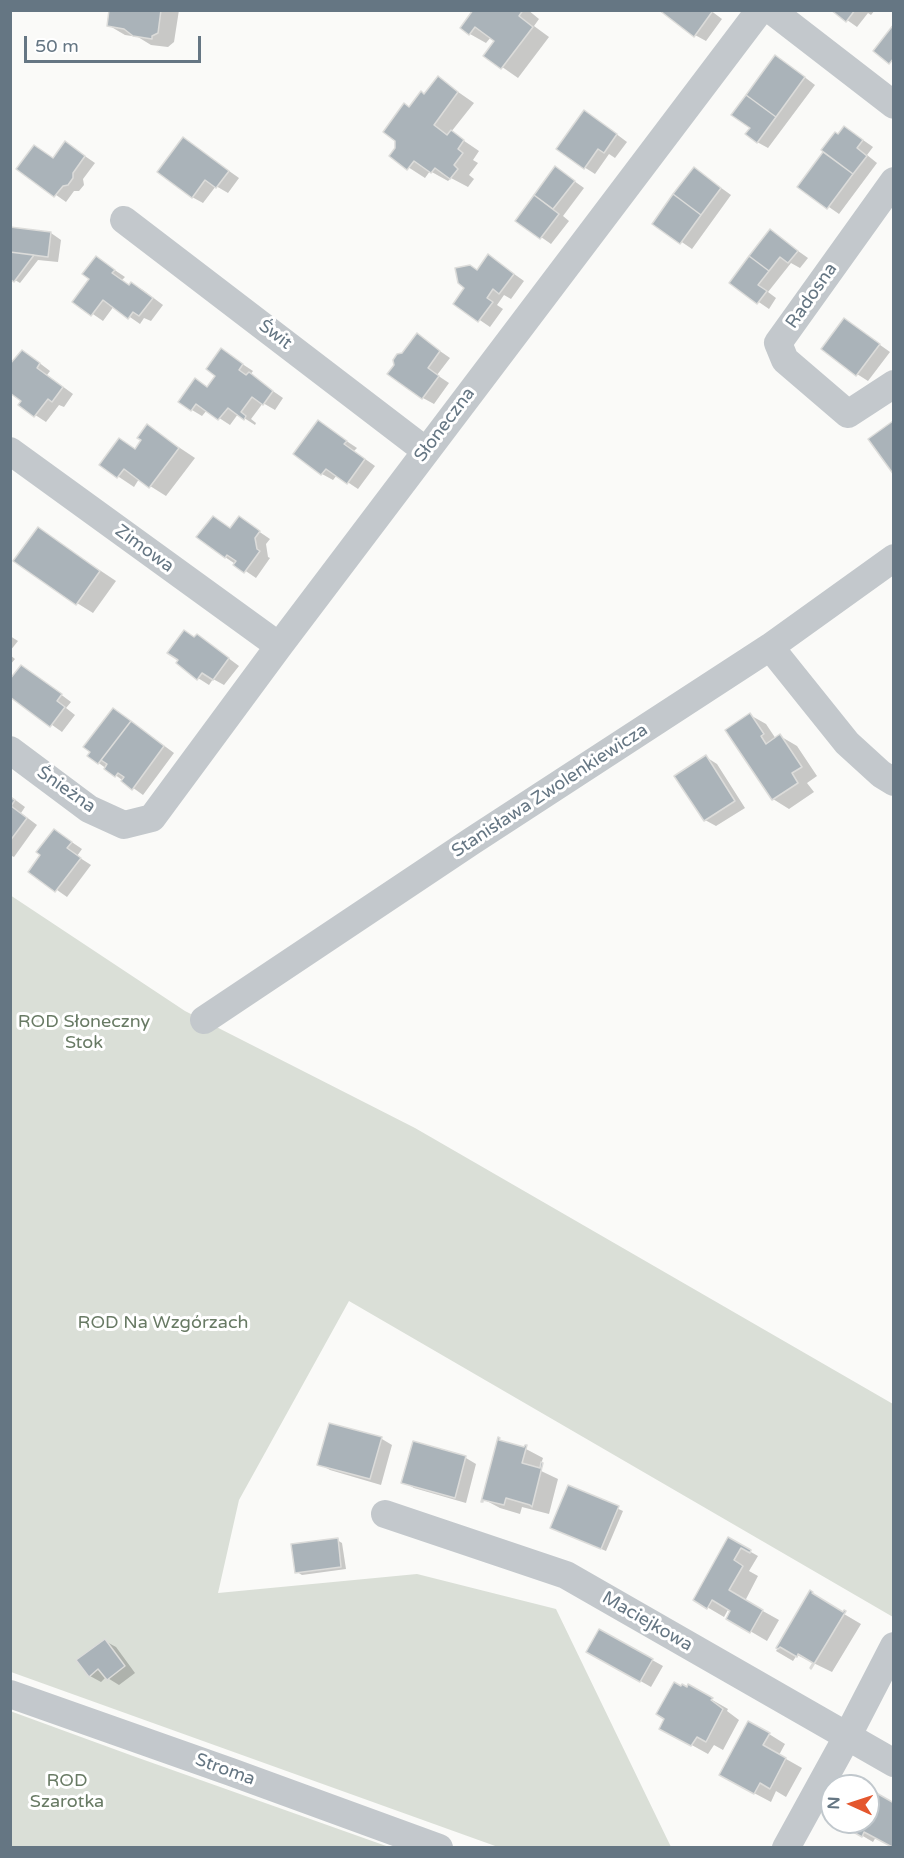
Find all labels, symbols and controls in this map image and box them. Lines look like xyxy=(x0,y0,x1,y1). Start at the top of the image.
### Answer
scale bar xyxy=(27,24,204,62)
text: 50 m xyxy=(35,35,79,57)
street label: Radosna xyxy=(782,259,842,333)
street label: Świt xyxy=(254,316,296,354)
street label: Słoneczna xyxy=(410,384,480,466)
street label: Zimowa xyxy=(110,520,178,578)
street label: Stanisława Zwolenkiewicza xyxy=(448,719,652,863)
street label: Śnieżna xyxy=(33,762,99,818)
park label: ROD Słoneczny Stok xyxy=(18,1011,150,1054)
park label: ROD Na Wzgórzach xyxy=(78,1312,248,1334)
street label: Maciejkowa xyxy=(598,1587,696,1657)
street label: Stroma xyxy=(192,1749,258,1791)
park label: ROD Szarotka xyxy=(30,1770,104,1812)
north arrow xyxy=(820,1774,880,1834)
text: N xyxy=(824,1796,844,1810)

